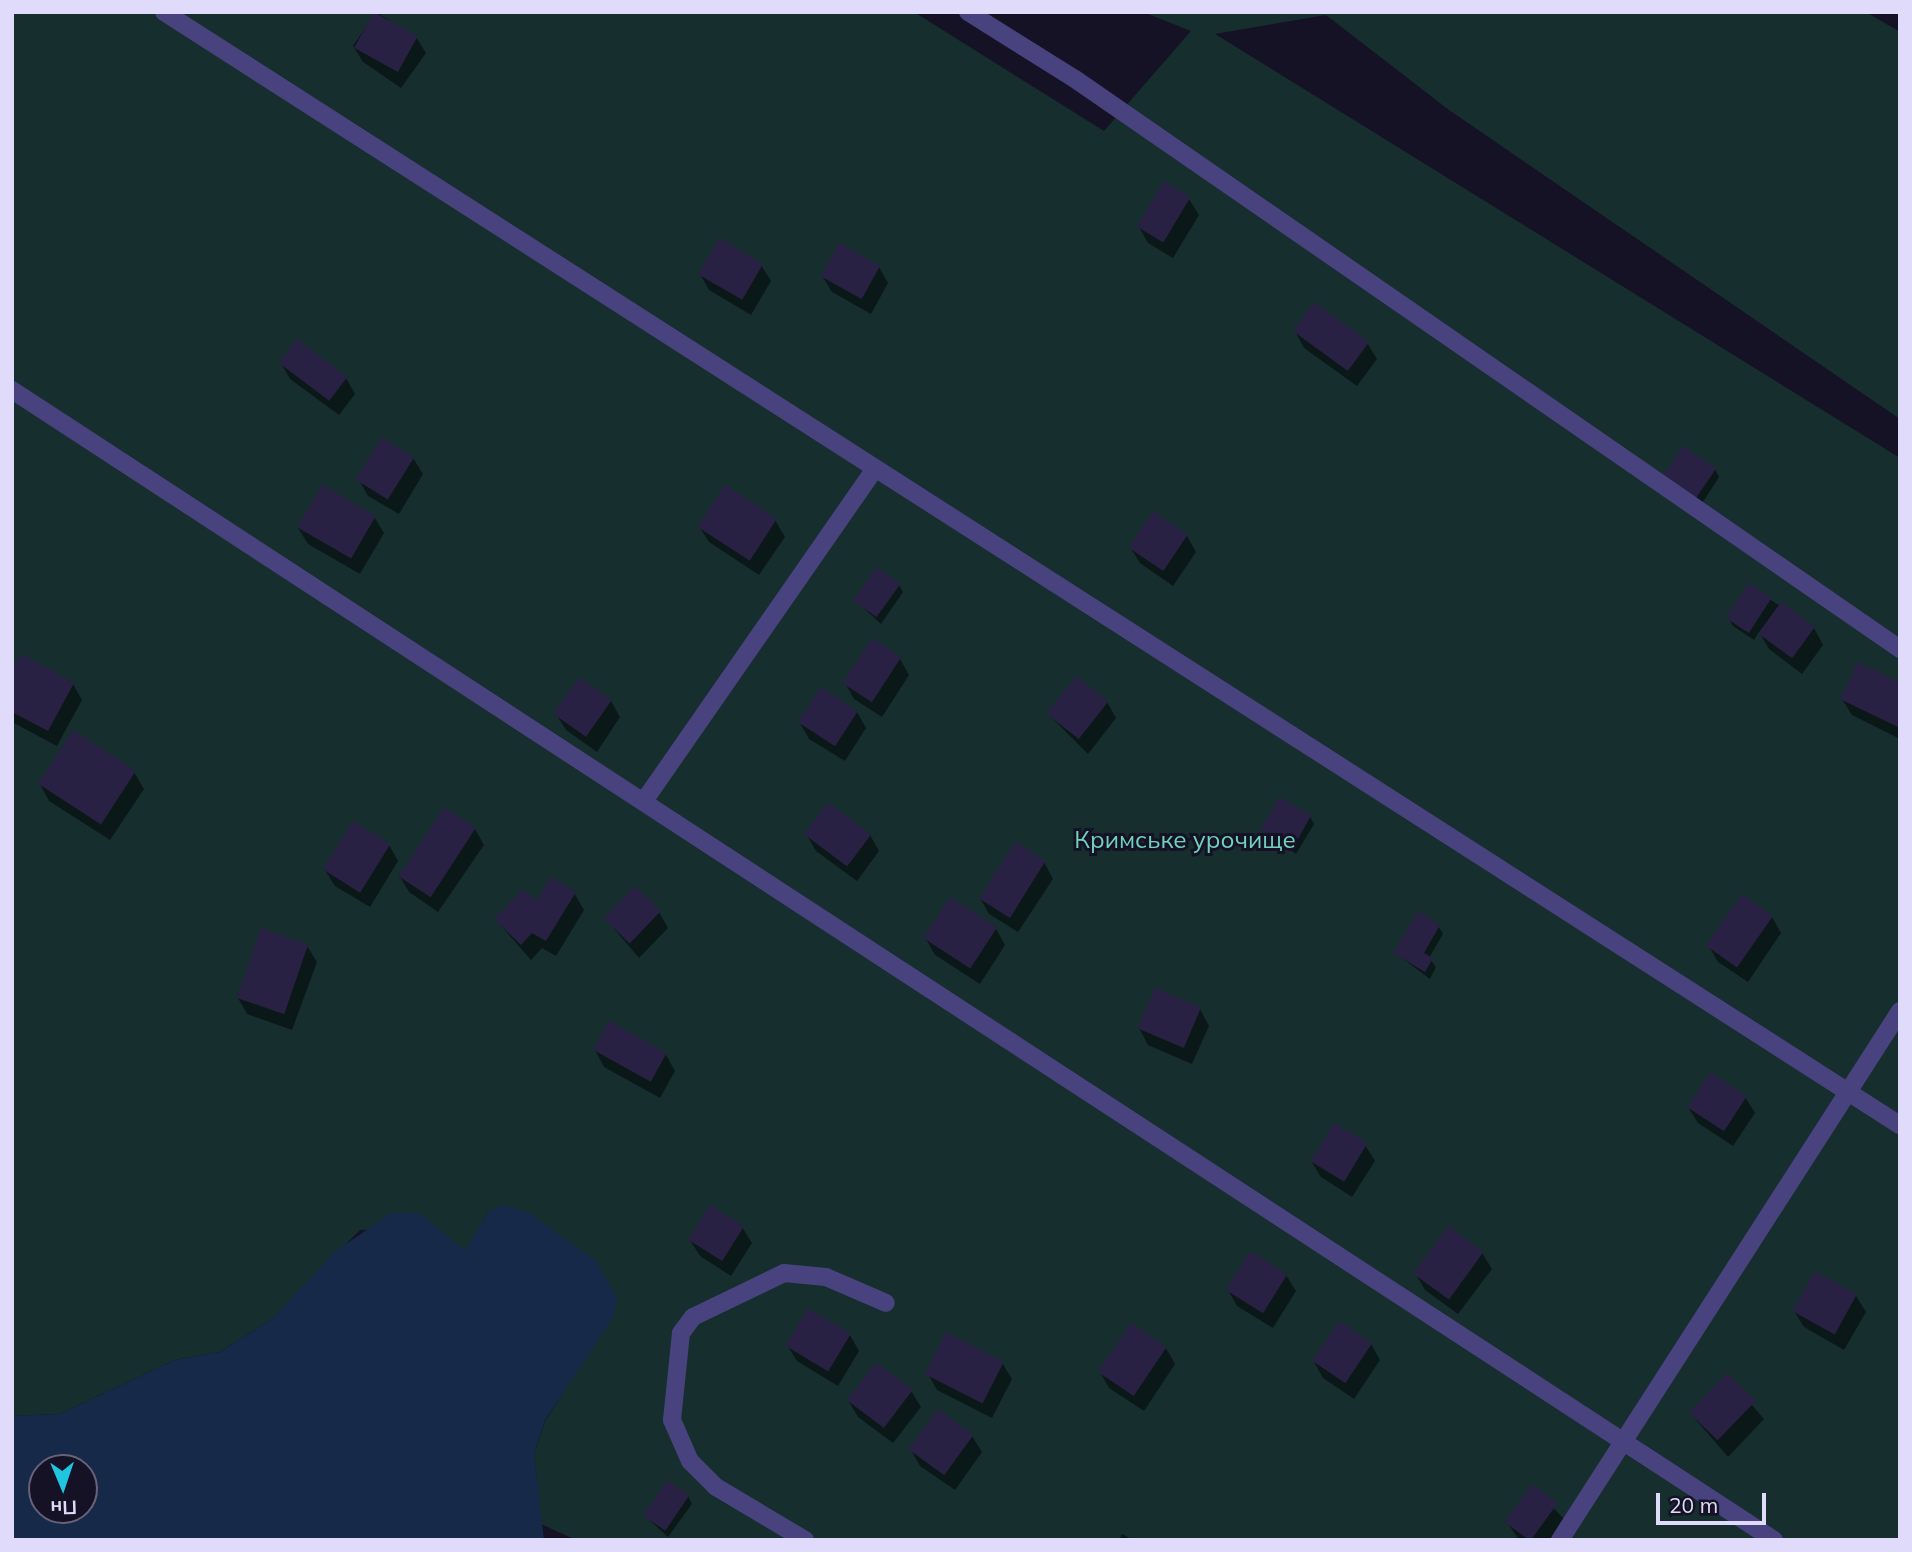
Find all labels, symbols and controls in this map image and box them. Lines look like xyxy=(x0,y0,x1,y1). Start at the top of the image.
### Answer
park label: Кримське урочище xyxy=(1074,826,1296,854)
north arrow xyxy=(28,1454,98,1524)
scale bar xyxy=(1660,1478,1770,1522)
text: 20 m xyxy=(1669,1492,1718,1518)
text: Пн xyxy=(50,1496,77,1520)

